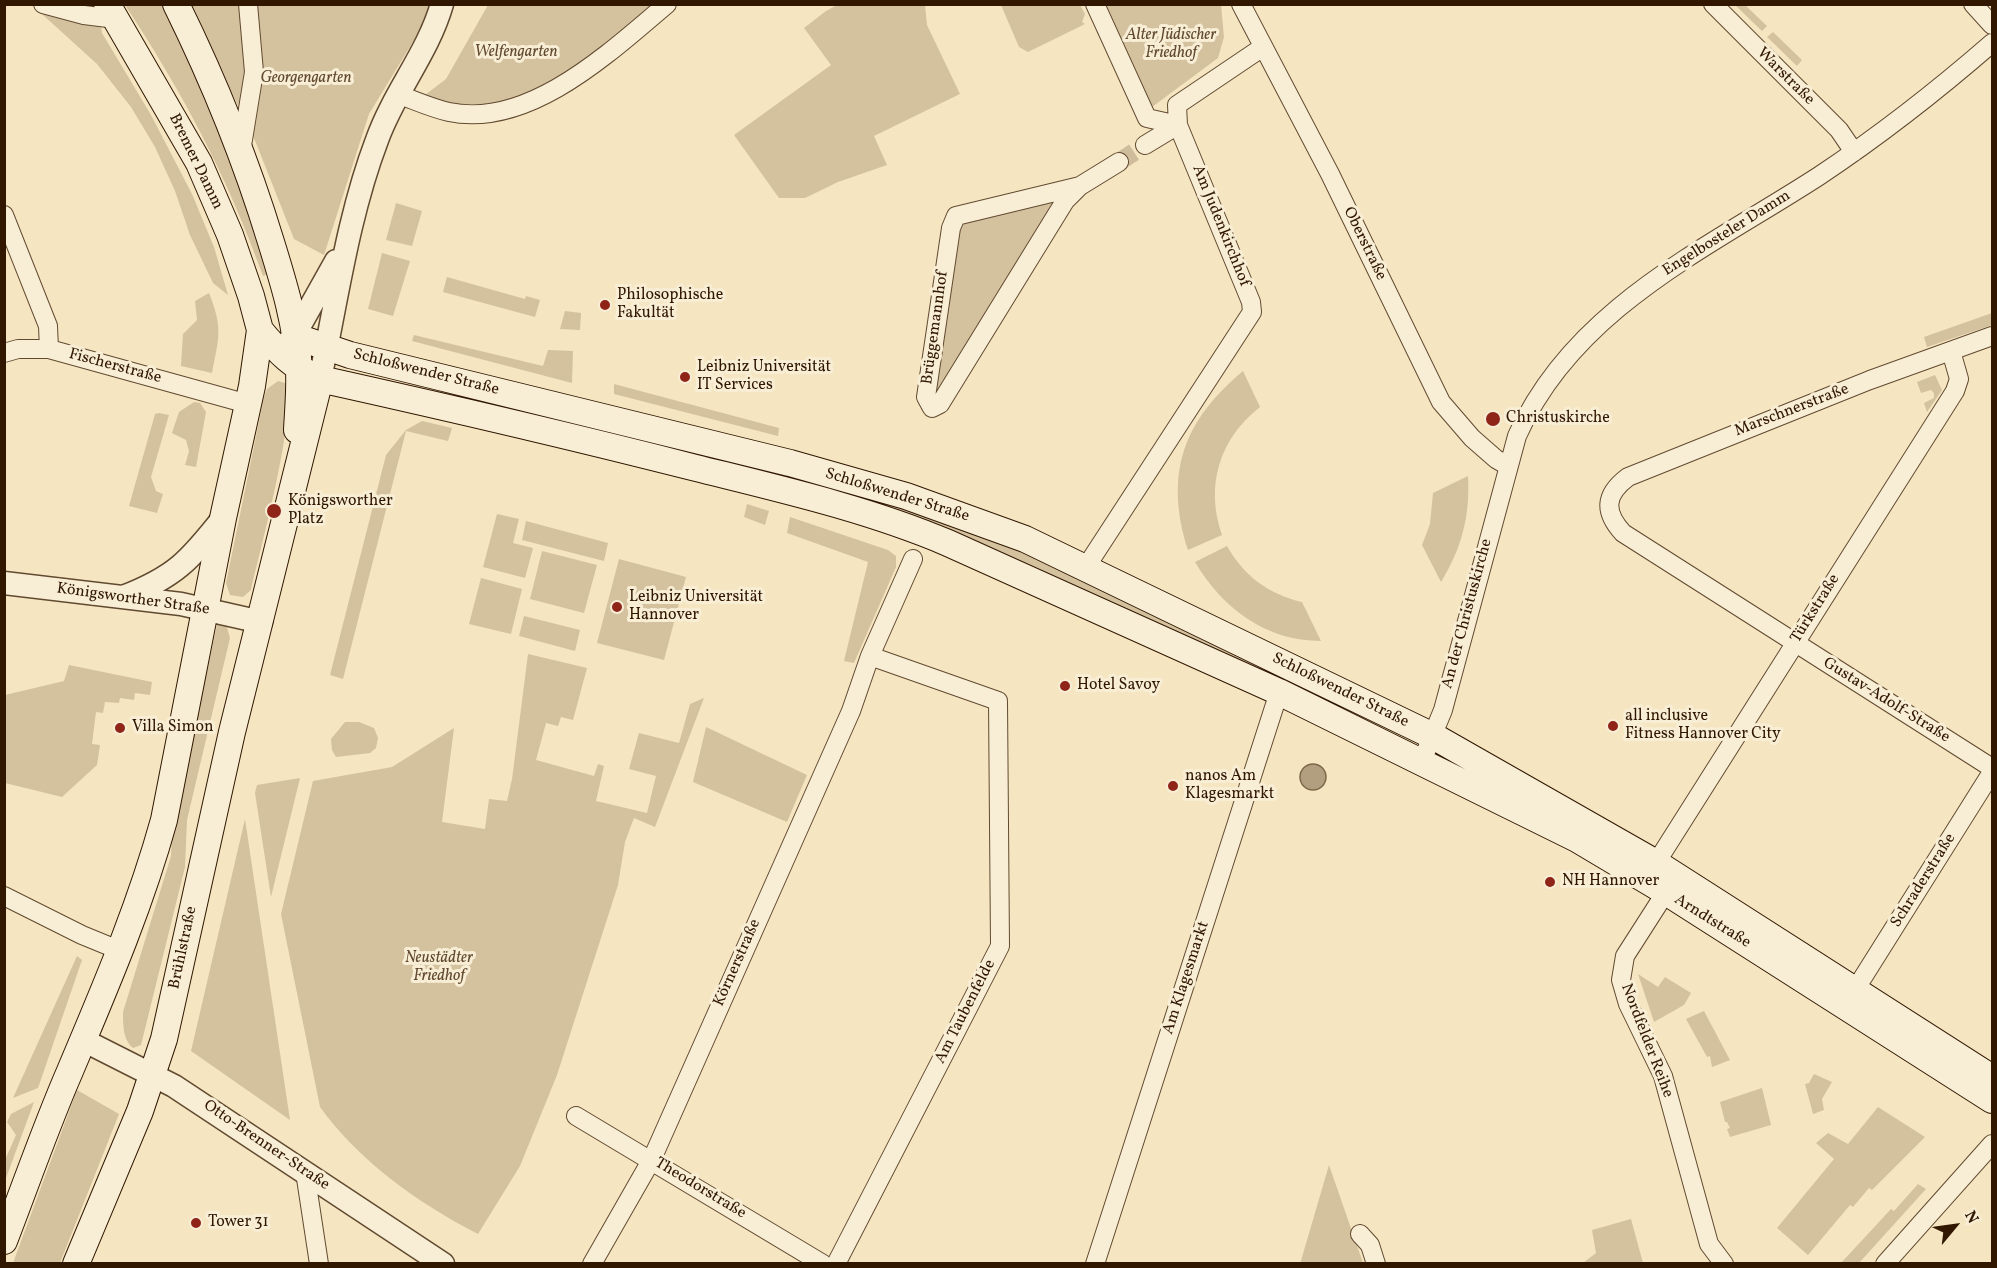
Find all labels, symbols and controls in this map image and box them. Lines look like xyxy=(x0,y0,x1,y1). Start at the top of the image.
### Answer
park label: Alter Jüdischer Friedhof xyxy=(1126,26,1216,64)
park label: Welfengarten xyxy=(475,43,557,63)
street label: Warstraße xyxy=(1752,44,1818,110)
park label: Georgengarten xyxy=(261,69,351,89)
street label: Bremer Damm xyxy=(164,111,226,213)
street label: Am Judenkirchhof xyxy=(1187,163,1253,289)
street label: Engelbosteler Damm xyxy=(1660,187,1794,281)
street label: Oberstraße xyxy=(1338,204,1390,284)
street label: Brüggemannhof xyxy=(919,270,953,386)
place label: Philosophische Fakultät xyxy=(617,286,723,324)
marker: Philosophische Fakultät xyxy=(598,298,612,312)
street label: Fischerstraße xyxy=(67,345,163,389)
street label: Schloßwender Straße xyxy=(351,346,501,400)
place label: Leibniz Universität IT Services xyxy=(697,358,831,396)
marker: Leibniz Universität IT Services xyxy=(678,370,692,384)
street label: Marschnerstraße xyxy=(1732,380,1852,442)
place label: Christuskirche xyxy=(1506,409,1610,429)
marker: Christuskirche xyxy=(1484,410,1502,428)
street label: Schloßwender Straße xyxy=(823,465,971,527)
place label: Königsworther Platz xyxy=(288,492,393,530)
marker: Königsworther Platz xyxy=(265,502,283,520)
street label: An der Christuskirche xyxy=(1439,537,1497,691)
street label: Türkstraße xyxy=(1787,571,1845,647)
street label: Königsworther Straße xyxy=(55,580,211,620)
place label: Leibniz Universität Hannover xyxy=(629,588,763,626)
marker: Leibniz Universität Hannover xyxy=(610,600,624,614)
street label: Schloßwender Straße xyxy=(1268,650,1412,732)
street label: Gustav-Adolf-Straße xyxy=(1819,654,1953,748)
place label: Hotel Savoy xyxy=(1077,676,1160,696)
marker: Hotel Savoy xyxy=(1058,679,1072,693)
place label: all inclusive Fitness Hannover City xyxy=(1625,707,1781,745)
place label: Villa Simon xyxy=(132,718,214,738)
marker: all inclusive Fitness Hannover City xyxy=(1606,719,1620,733)
marker: Villa Simon xyxy=(113,721,127,735)
place label: nanos Am Klagesmarkt xyxy=(1185,767,1274,805)
marker: nanos Am Klagesmarkt xyxy=(1166,779,1180,793)
street label: Schraderstraße xyxy=(1887,830,1961,932)
place label: NH Hannover xyxy=(1562,872,1659,892)
marker: NH Hannover xyxy=(1543,875,1557,889)
street label: Arndtstraße xyxy=(1670,891,1754,953)
street label: Brühlstraße xyxy=(166,905,202,991)
street label: Körnerstraße xyxy=(710,916,766,1010)
street label: Am Klagesmarkt xyxy=(1160,919,1214,1037)
park label: Neustädter Friedhof xyxy=(405,949,473,987)
street label: Am Taubenfelde xyxy=(931,957,1001,1067)
street label: Nordfelder Reihe xyxy=(1615,981,1677,1101)
street label: Otto-Brenner-Straße xyxy=(199,1097,333,1195)
street label: Theodorstraße xyxy=(651,1154,749,1224)
north arrow xyxy=(1925,1196,1985,1256)
text: N xyxy=(1958,1207,1983,1228)
place label: Tower 31 xyxy=(208,1213,269,1233)
marker: Tower 31 xyxy=(189,1216,203,1230)

